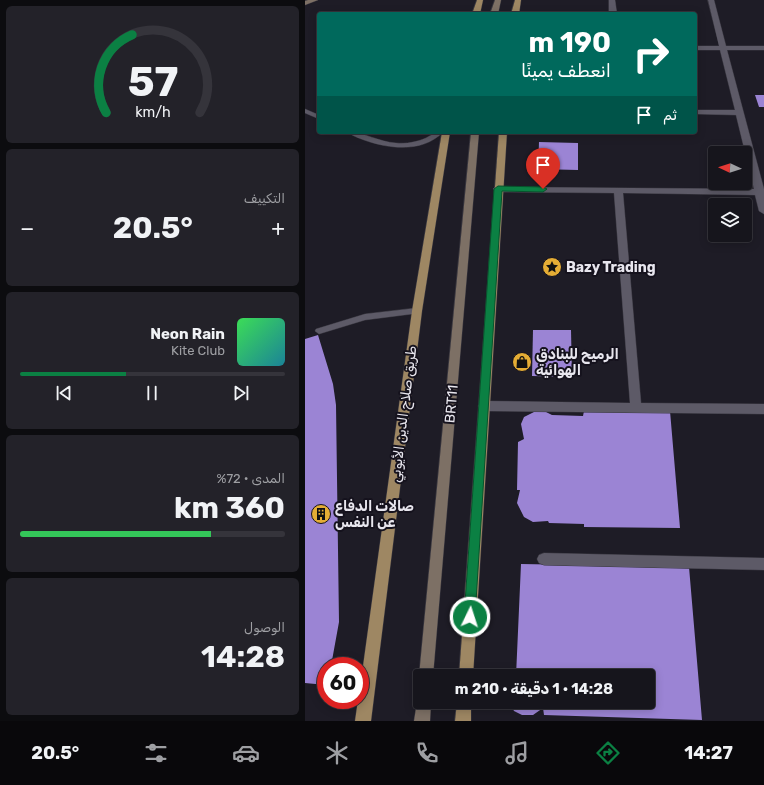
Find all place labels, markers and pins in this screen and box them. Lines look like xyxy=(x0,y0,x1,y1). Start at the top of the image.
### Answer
pin xyxy=(526,148,560,189)
place icon: Bazy Trading xyxy=(541,256,563,278)
place label: Bazy Trading xyxy=(566,259,656,276)
place label: الرميح للبنادق الهوائية xyxy=(536,346,619,379)
shop icon: الرميح للبنادق الهوائية xyxy=(511,351,533,373)
place label: صالات الدفاع عن النفس xyxy=(335,498,414,531)
building icon: صالات الدفاع عن النفس xyxy=(310,503,332,525)

